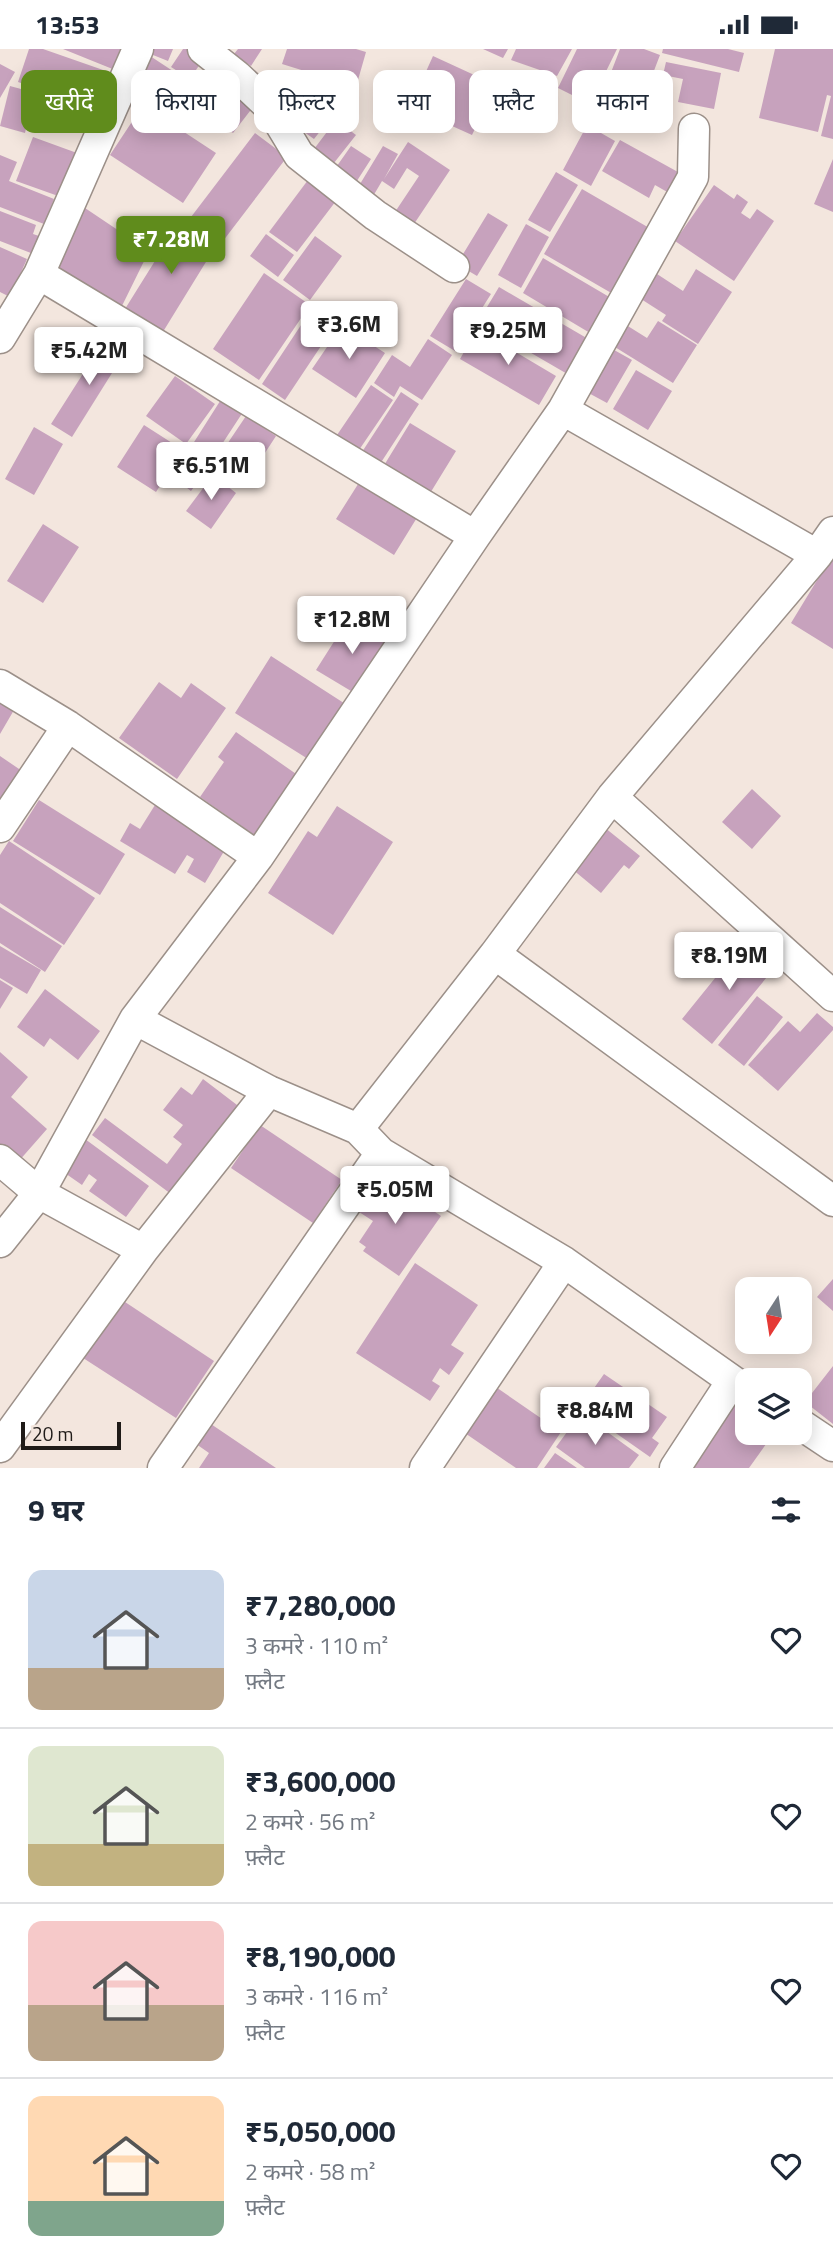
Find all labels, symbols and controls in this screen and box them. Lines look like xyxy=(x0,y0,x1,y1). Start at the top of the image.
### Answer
text: 13:53 xyxy=(35,5,100,44)
chip: खरीदें xyxy=(21,70,117,133)
chip: किराया xyxy=(131,70,240,133)
chip: फ़िल्टर xyxy=(254,70,359,133)
chip: नया xyxy=(373,70,455,133)
chip: फ़्लैट xyxy=(469,70,558,133)
chip: मकान xyxy=(572,70,673,133)
pin: ₹7.28M xyxy=(114,217,228,276)
text: ₹7.28M xyxy=(132,221,210,256)
pin: ₹3.6M xyxy=(300,301,398,361)
text: ₹3.6M xyxy=(317,306,381,341)
pin: ₹9.25M xyxy=(451,307,565,367)
text: ₹9.25M xyxy=(469,312,547,347)
pin: ₹5.42M xyxy=(32,327,146,387)
text: ₹5.42M xyxy=(50,332,128,367)
pin: ₹6.51M xyxy=(154,442,268,502)
text: ₹6.51M xyxy=(172,447,250,482)
pin: ₹12.8M xyxy=(295,597,409,656)
text: ₹12.8M xyxy=(313,601,391,636)
pin: ₹8.19M xyxy=(672,933,786,992)
text: ₹8.19M xyxy=(690,937,768,972)
pin: ₹5.05M xyxy=(338,1167,452,1226)
text: ₹5.05M xyxy=(356,1171,434,1206)
north arrow xyxy=(735,1277,812,1355)
map controls xyxy=(735,1277,812,1445)
button: layers xyxy=(735,1368,812,1445)
pin: ₹8.84M xyxy=(538,1387,652,1447)
text: ₹8.84M xyxy=(556,1392,634,1427)
scale bar xyxy=(21,1419,121,1451)
text: 20 m xyxy=(32,1419,73,1448)
text: 9 घर xyxy=(28,1487,84,1533)
icon: filters xyxy=(767,1491,805,1529)
text: ₹7,280,000 xyxy=(245,1582,396,1628)
icon: home xyxy=(84,1598,168,1682)
icon: heart xyxy=(767,1621,805,1659)
text: 3 कमरे · 110 m² xyxy=(245,1628,388,1663)
text: फ़्लैट xyxy=(245,1663,285,1698)
text: ₹3,600,000 xyxy=(245,1758,396,1804)
icon: home xyxy=(84,1774,168,1858)
icon: heart xyxy=(767,1797,805,1835)
text: 2 कमरे · 56 m² xyxy=(245,1804,375,1839)
text: फ़्लैट xyxy=(245,1839,285,1874)
text: ₹8,190,000 xyxy=(245,1933,396,1979)
icon: home xyxy=(84,1949,168,2033)
icon: heart xyxy=(767,1972,805,2010)
text: 3 कमरे · 116 m² xyxy=(245,1979,388,2014)
text: फ़्लैट xyxy=(245,2014,285,2049)
text: ₹5,050,000 xyxy=(245,2108,396,2154)
icon: home xyxy=(84,2124,168,2208)
icon: heart xyxy=(767,2147,805,2185)
text: 2 कमरे · 58 m² xyxy=(245,2154,375,2189)
text: फ़्लैट xyxy=(245,2189,285,2224)

